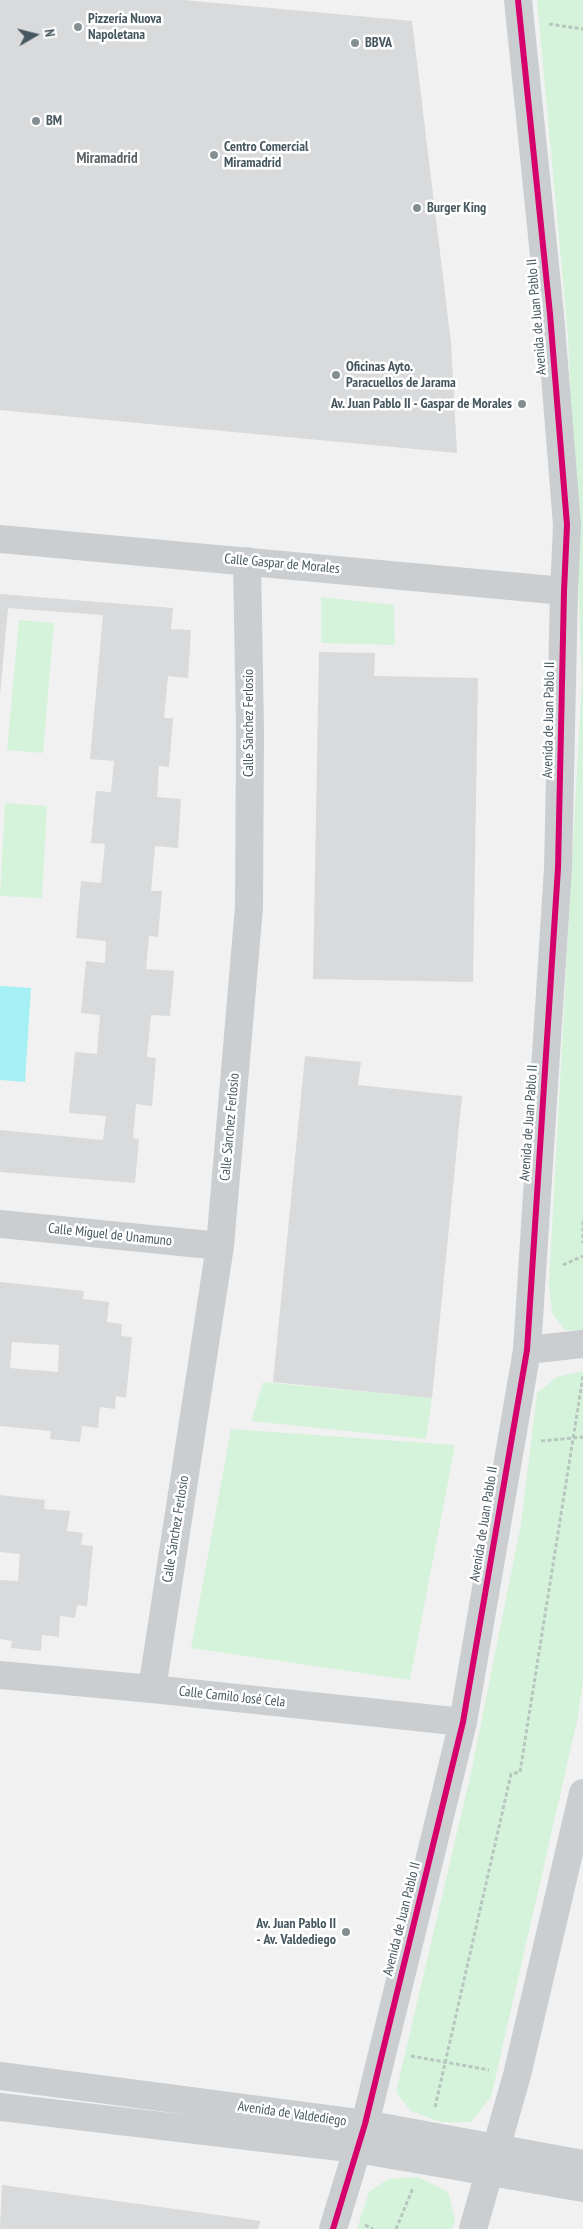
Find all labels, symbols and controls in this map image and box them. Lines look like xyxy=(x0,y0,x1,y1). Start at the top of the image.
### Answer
north arrow xyxy=(10,10,60,60)
place label: Pizzería Nuova Napoletana xyxy=(88,11,162,44)
marker: Pizzería Nuova Napoletana xyxy=(72,21,84,33)
text: N xyxy=(40,28,59,38)
place label: BBVA xyxy=(365,35,392,51)
marker: BBVA xyxy=(349,37,361,49)
place label: BM xyxy=(46,113,62,129)
marker: BM xyxy=(30,115,42,127)
place label: Centro Comercial Miramadrid xyxy=(224,139,308,172)
marker: Centro Comercial Miramadrid xyxy=(208,149,220,161)
district label: Miramadrid xyxy=(76,150,138,168)
place label: Burger King xyxy=(427,200,486,216)
marker: Burger King xyxy=(411,202,423,214)
street label: Avenida de Juan Pablo II xyxy=(524,258,550,376)
place label: Oficinas Ayto. Paracuellos de Jarama xyxy=(346,359,456,392)
marker: Oficinas Ayto. Paracuellos de Jarama xyxy=(330,369,342,381)
place label: Av. Juan Pablo II - Gaspar de Morales xyxy=(331,396,512,412)
marker: Av. Juan Pablo II - Gaspar de Morales xyxy=(516,398,528,410)
street label: Calle Gaspar de Morales xyxy=(224,551,340,577)
street label: Avenida de Juan Pablo II xyxy=(540,662,558,778)
street label: Calle Sánchez Ferlosio xyxy=(241,669,257,777)
street label: Avenida de Juan Pablo II xyxy=(517,1064,541,1182)
street label: Calle Sánchez Ferlosio xyxy=(217,1072,243,1182)
street label: Calle Miguel de Unamuno xyxy=(47,1220,173,1250)
street label: Avenida de Juan Pablo II xyxy=(467,1465,501,1583)
street label: Calle Sánchez Ferlosio xyxy=(159,1474,193,1584)
street label: Calle Camilo José Cela xyxy=(178,1683,286,1711)
street label: Avenida de Juan Pablo II xyxy=(380,1860,424,1978)
place label: Av. Juan Pablo II - Av. Valdediego xyxy=(256,1916,336,1948)
marker: Av. Juan Pablo II - Av. Valdediego xyxy=(340,1926,352,1938)
street label: Avenida de Valdediego xyxy=(237,2098,347,2130)

